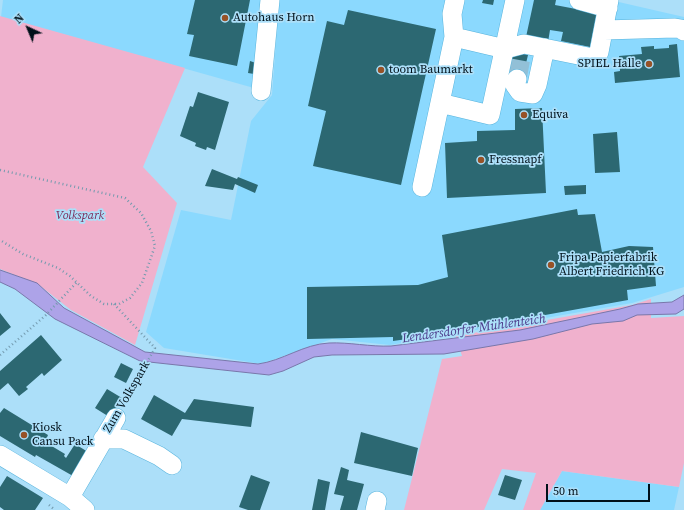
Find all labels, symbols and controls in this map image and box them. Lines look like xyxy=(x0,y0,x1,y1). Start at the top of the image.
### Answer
north arrow xyxy=(8,8,48,48)
text: N xyxy=(11,11,27,27)
place label: Autohaus Horn xyxy=(233,11,315,25)
marker: Autohaus Horn xyxy=(220,13,230,23)
place label: SPIEL Halle xyxy=(578,57,641,71)
marker: SPIEL Halle xyxy=(644,59,654,69)
place label: toom Baumarkt xyxy=(389,63,473,77)
marker: toom Baumarkt xyxy=(376,65,386,75)
place label: Equiva xyxy=(532,108,568,122)
marker: Equiva xyxy=(519,110,529,120)
place label: Fressnapf xyxy=(489,153,542,167)
marker: Fressnapf xyxy=(476,155,486,165)
park label: Volkspark xyxy=(56,209,104,223)
place label: Fripa Papierfabrik Albert Friedrich KG xyxy=(559,251,664,279)
marker: Fripa Papierfabrik Albert Friedrich KG xyxy=(546,260,556,270)
water label: Lendersdorfer Mühlenteich xyxy=(401,311,547,347)
street label: Zum Volkspark xyxy=(101,359,153,435)
place label: Kiosk Cansu Pack xyxy=(32,421,93,449)
marker: Kiosk Cansu Pack xyxy=(19,430,29,440)
scale bar xyxy=(548,476,652,502)
text: 50 m xyxy=(553,483,579,499)

